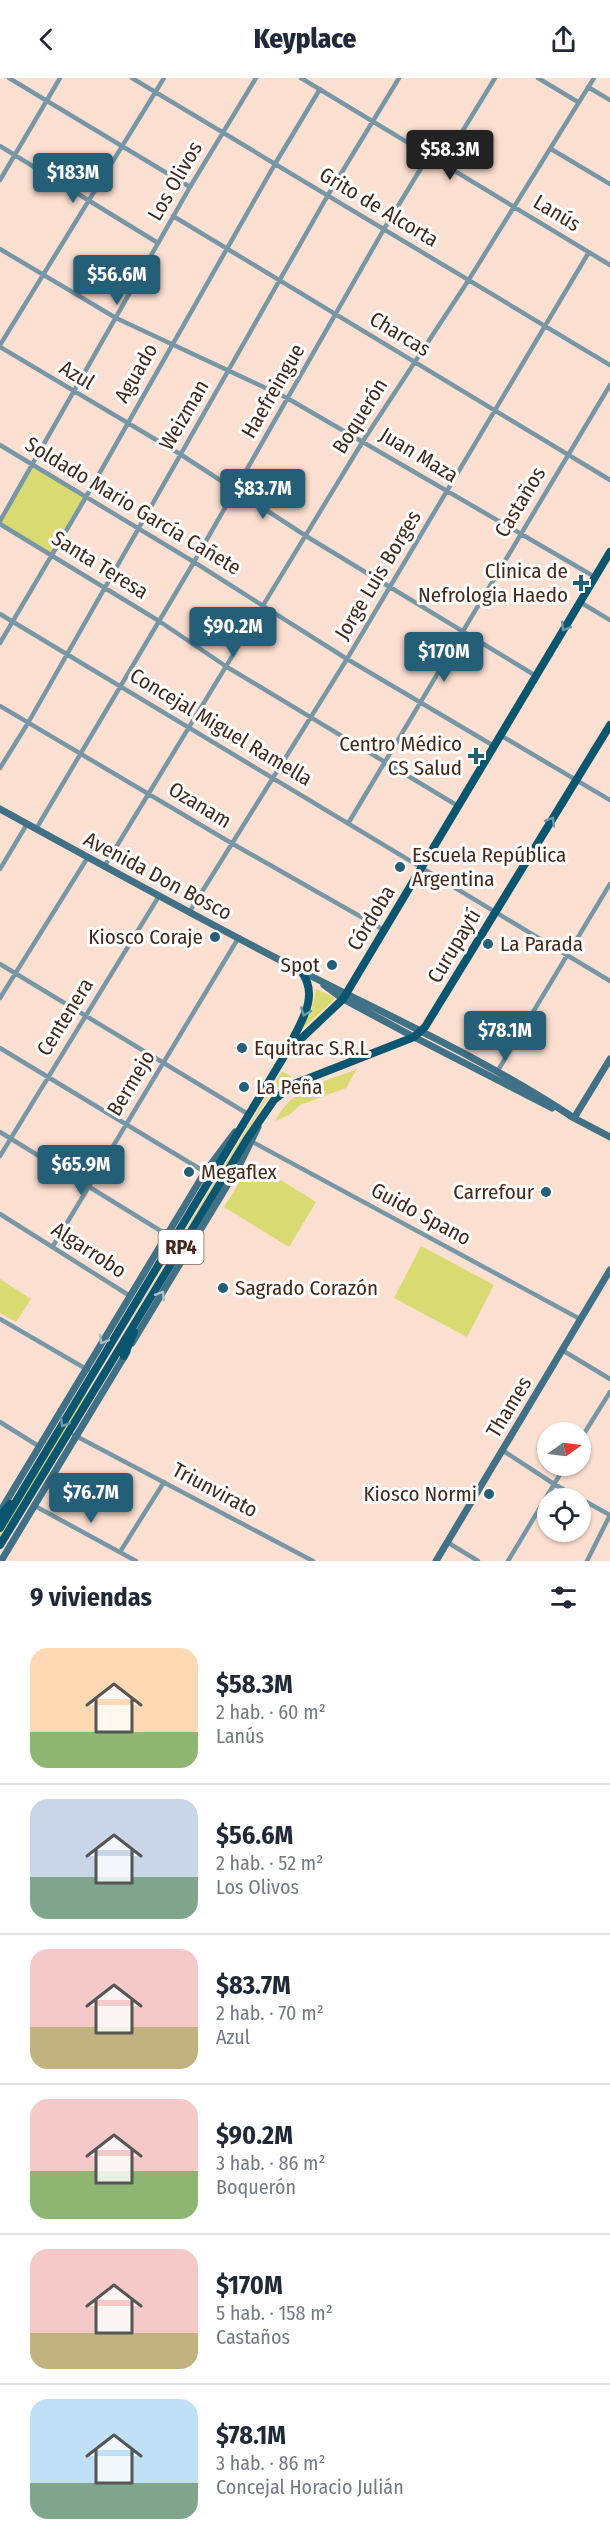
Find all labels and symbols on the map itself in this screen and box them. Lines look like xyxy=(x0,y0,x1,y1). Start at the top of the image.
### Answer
pin: $58.3M xyxy=(401,130,499,181)
street label: Los Olivos xyxy=(142,137,208,225)
pin: $183M xyxy=(31,153,115,204)
street label: Grito de Alcorta xyxy=(315,161,443,253)
street label: Lanús xyxy=(529,189,585,237)
pin: $56.6M xyxy=(68,255,166,306)
street label: Charcas xyxy=(365,306,435,362)
street label: Aguado xyxy=(109,339,163,407)
street label: Haefreingue xyxy=(236,339,310,443)
street label: Azul xyxy=(55,355,99,396)
street label: Boquerón xyxy=(327,373,393,459)
street label: Weizman xyxy=(153,375,215,455)
street label: Juan Maza xyxy=(375,422,463,488)
street label: Soldado Mario García Cañete xyxy=(20,431,246,581)
street label: Castaños xyxy=(489,462,551,542)
pin: $83.7M xyxy=(214,469,312,520)
street label: Jorge Luis Borges xyxy=(329,506,427,644)
street label: Santa Teresa xyxy=(47,525,153,605)
place label: Clinica de Nefrologia Haedo xyxy=(418,558,568,608)
marker: Clinica de Nefrologia Haedo xyxy=(572,574,590,592)
pin: $90.2M xyxy=(184,607,282,658)
one-way arrow xyxy=(561,621,572,631)
pin: $170M xyxy=(402,632,486,683)
street label: Concejal Miguel Ramella xyxy=(125,662,317,792)
place label: Centro Médico CS Salud xyxy=(339,731,462,781)
marker: Centro Médico CS Salud xyxy=(467,747,485,765)
street label: Ozanam xyxy=(164,776,236,834)
one-way arrow xyxy=(544,817,556,827)
street label: Avenida Don Bosco xyxy=(80,826,236,926)
place label: Escuela República Argentina xyxy=(412,842,566,892)
marker: Escuela República Argentina xyxy=(393,860,407,874)
street label: Córdoba xyxy=(341,881,401,955)
street label: Curupaytí xyxy=(422,904,486,988)
place label: Kiosco Coraje xyxy=(88,924,203,950)
marker: Kiosco Coraje xyxy=(208,930,222,944)
place label: La Parada xyxy=(500,931,583,957)
marker: La Parada xyxy=(481,937,495,951)
place label: Spot xyxy=(280,952,320,978)
marker: Spot xyxy=(325,958,339,972)
street label: Centenera xyxy=(31,973,99,1061)
one-way arrow xyxy=(300,1006,312,1017)
pin: $78.1M xyxy=(456,1011,554,1062)
place label: Equitrac S.R.L xyxy=(254,1035,369,1061)
marker: Equitrac S.R.L xyxy=(235,1041,249,1055)
street label: Bermejo xyxy=(101,1045,161,1121)
place label: La Peña xyxy=(256,1074,322,1100)
marker: La Peña xyxy=(237,1080,251,1094)
pin: $65.9M xyxy=(32,1145,130,1196)
place label: Megaflex xyxy=(201,1159,278,1185)
marker: Megaflex xyxy=(182,1165,196,1179)
street label: Guido Spano xyxy=(367,1177,475,1251)
place label: Carrefour xyxy=(453,1179,535,1205)
marker: Carrefour xyxy=(539,1185,553,1199)
street label: Algarrobo xyxy=(47,1216,131,1284)
road number: RP4 xyxy=(158,1230,204,1264)
place label: Sagrado Corazón xyxy=(235,1275,378,1301)
marker: Sagrado Corazón xyxy=(216,1281,230,1295)
one-way arrow xyxy=(153,1291,165,1301)
one-way arrow xyxy=(99,1334,111,1344)
street label: Thames xyxy=(481,1372,537,1442)
one-way arrow xyxy=(60,1417,71,1427)
north arrow xyxy=(537,1422,591,1476)
street label: Triunvirato xyxy=(168,1457,262,1523)
pin: $76.7M xyxy=(42,1473,140,1524)
place label: Kiosco Normi xyxy=(363,1481,477,1507)
marker: Kiosco Normi xyxy=(482,1487,496,1501)

